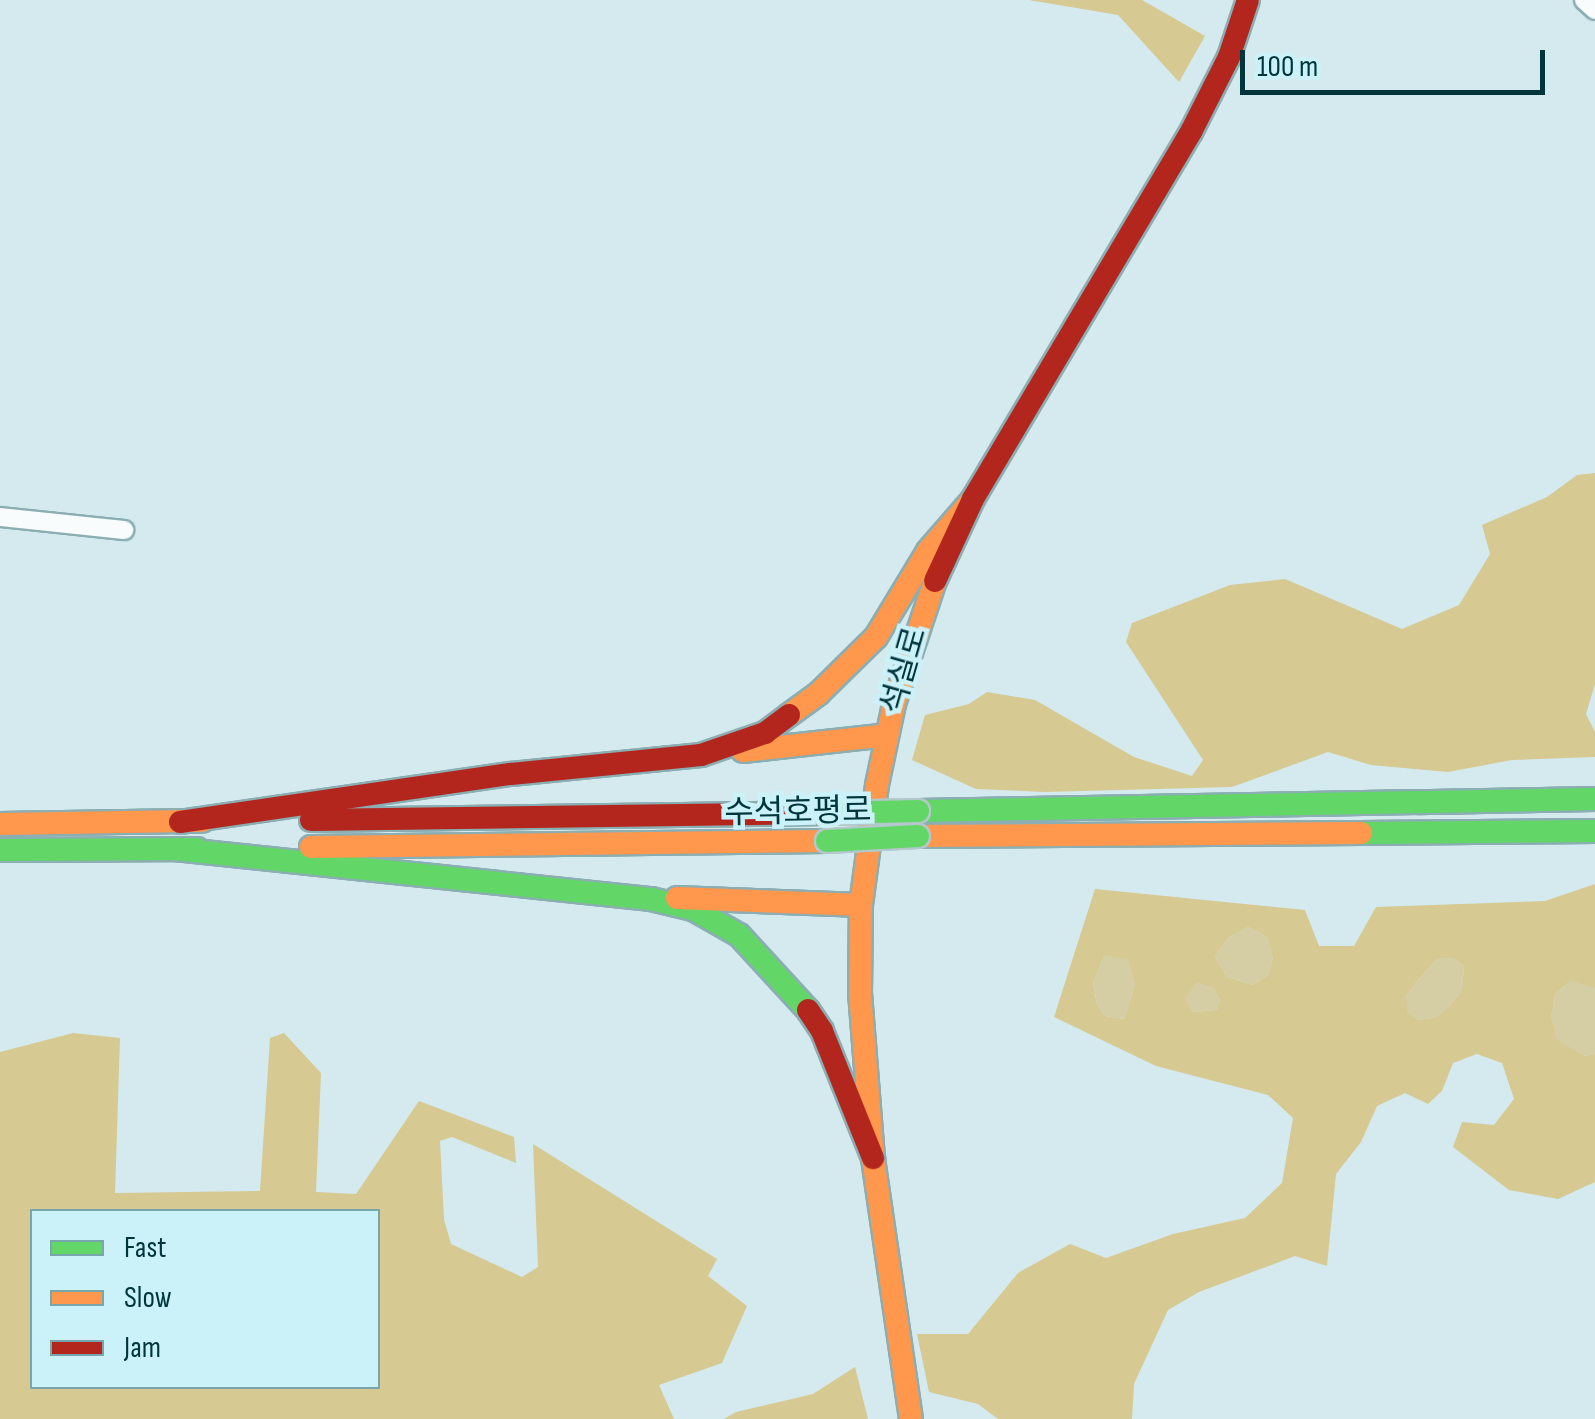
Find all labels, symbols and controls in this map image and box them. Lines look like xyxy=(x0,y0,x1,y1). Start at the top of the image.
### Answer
scale bar xyxy=(1245,30,1550,92)
text: 100 m xyxy=(1257,49,1318,85)
street label: 석실로 xyxy=(874,623,936,719)
street label: 수석호평로 xyxy=(724,793,872,833)
legend xyxy=(30,1209,380,1389)
text: Fast xyxy=(124,1230,166,1266)
text: Slow xyxy=(124,1280,172,1316)
text: Jam xyxy=(124,1330,161,1366)

